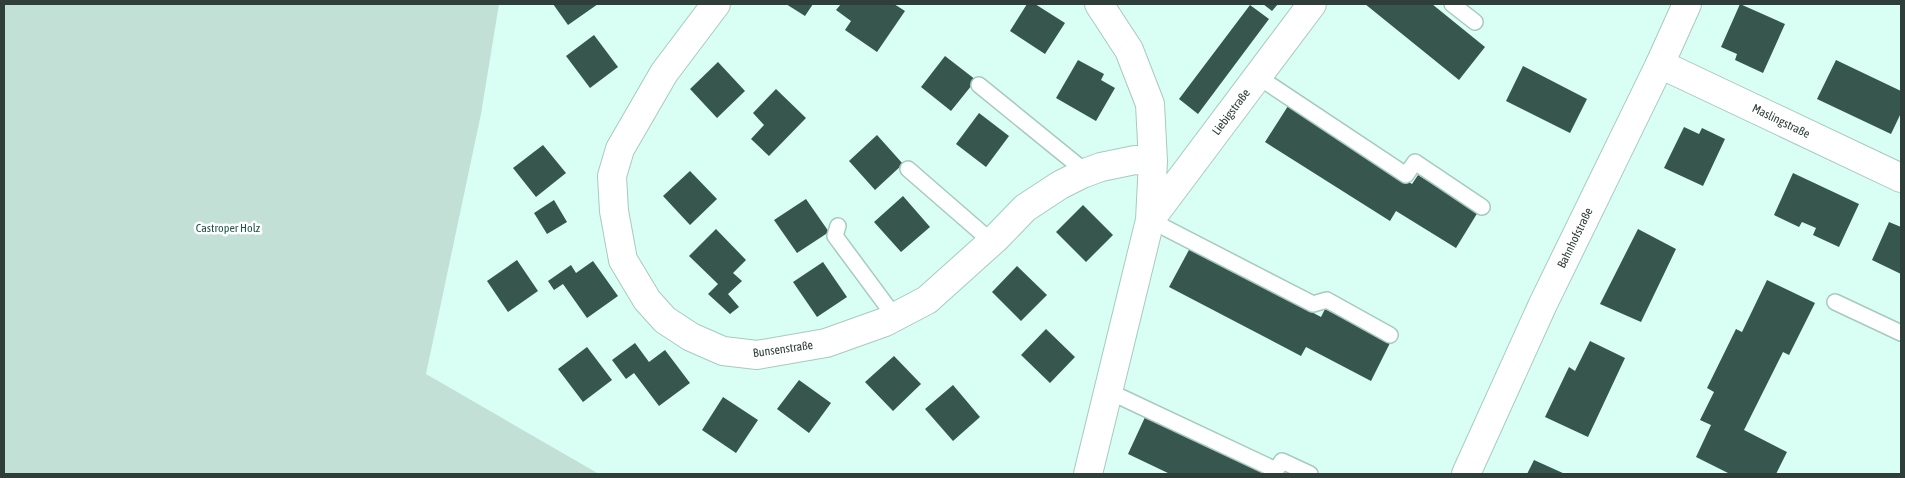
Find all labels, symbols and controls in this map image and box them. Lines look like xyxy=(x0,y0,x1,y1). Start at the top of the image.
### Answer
street label: Liebigstraße xyxy=(1209,86,1253,138)
street label: Maslingstraße xyxy=(1750,101,1812,141)
street label: Bahnhofstraße xyxy=(1554,206,1596,270)
park label: Castroper Holz xyxy=(196,221,261,235)
street label: Bunsenstraße xyxy=(752,338,814,360)

